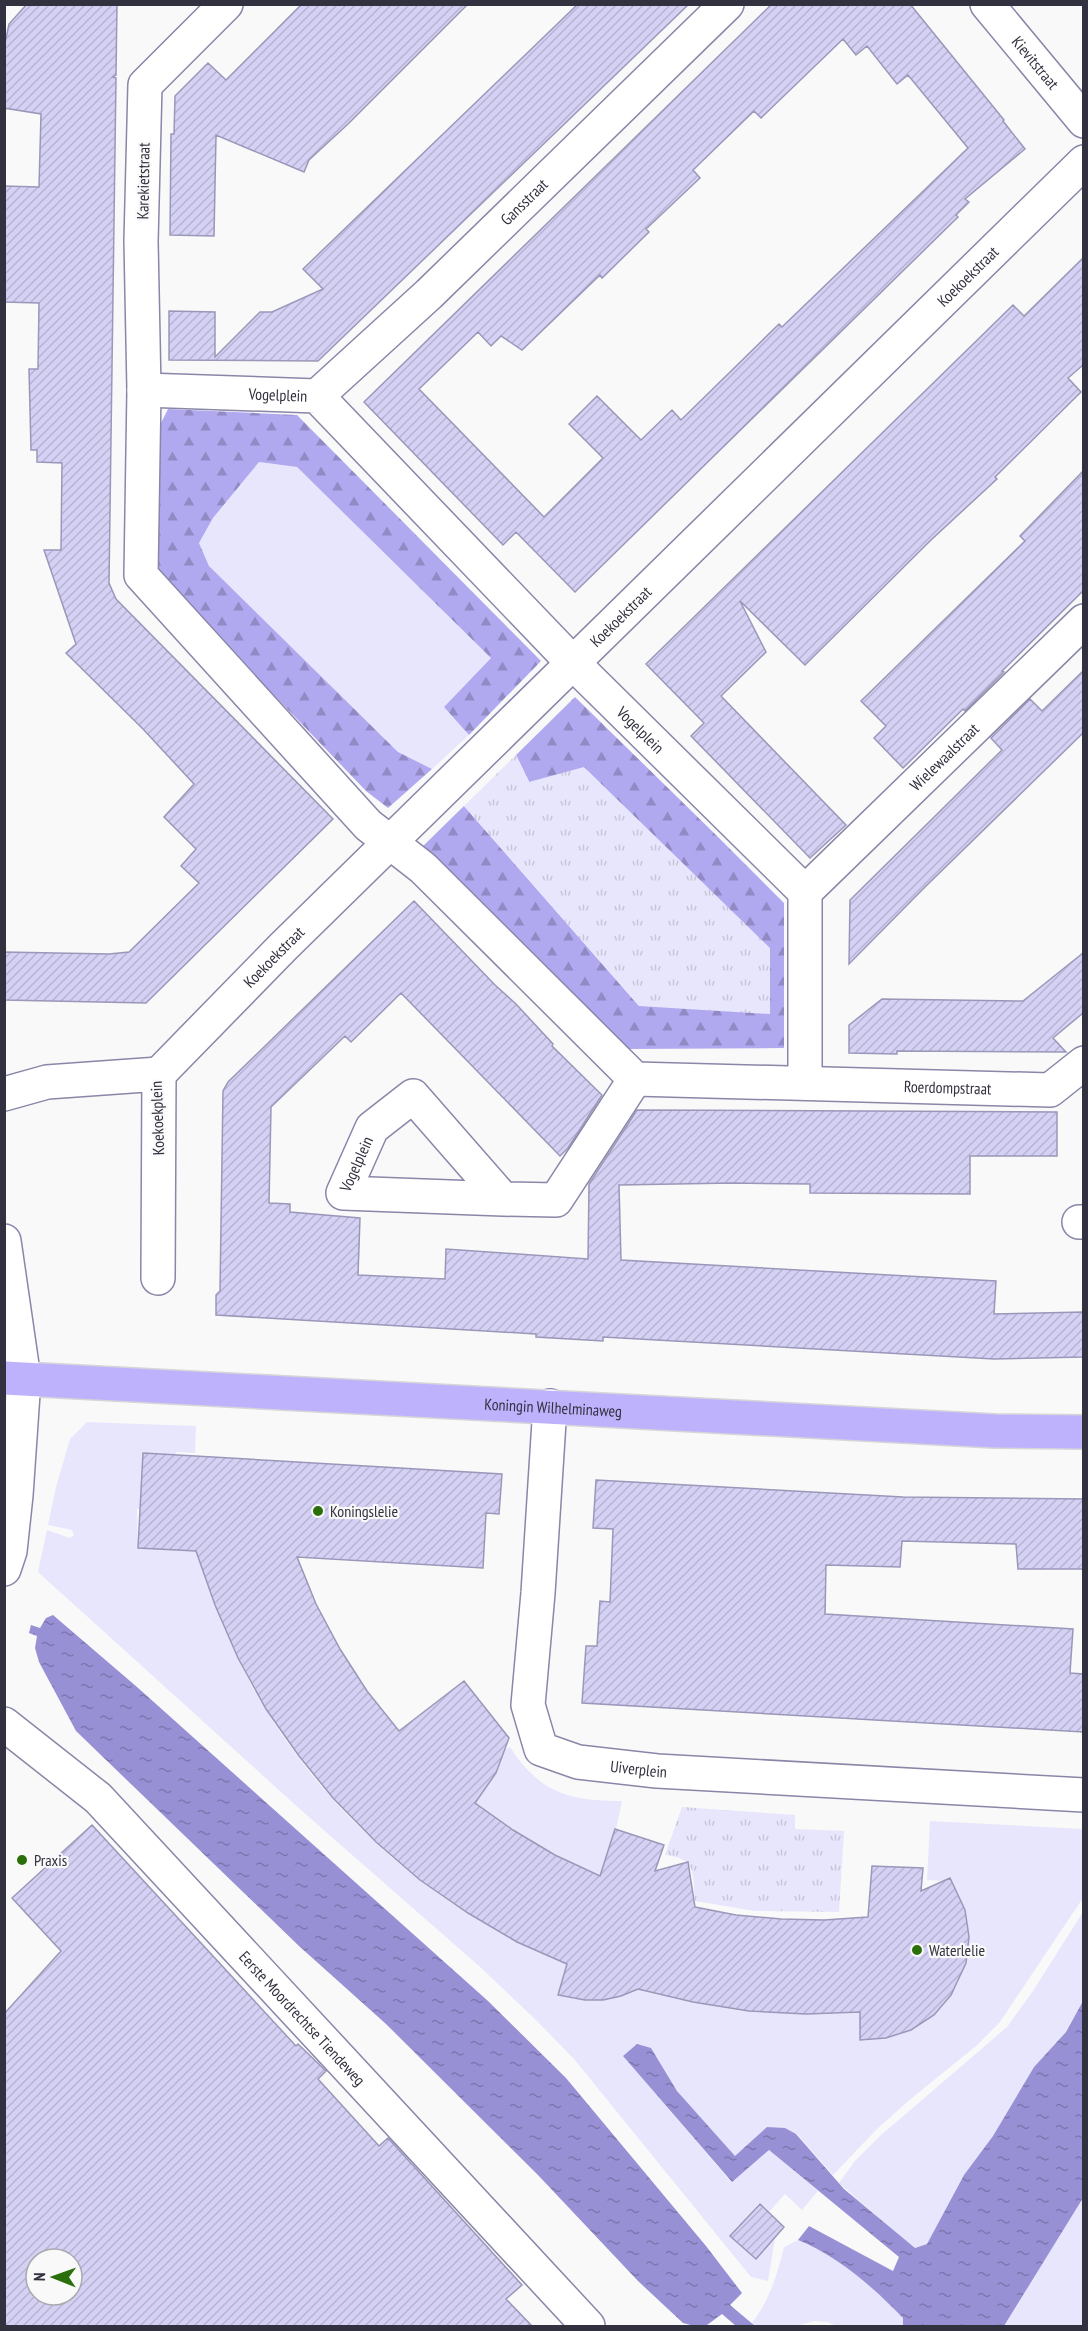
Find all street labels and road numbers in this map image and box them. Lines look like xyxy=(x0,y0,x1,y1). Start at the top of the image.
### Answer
street label: Kievitstraat xyxy=(1008,32,1064,94)
street label: Karekietstraat xyxy=(132,142,154,220)
street label: Gansstraat xyxy=(496,174,552,229)
street label: Koekoekstraat xyxy=(933,241,1003,311)
street label: Vogelplein xyxy=(247,384,308,406)
street label: Koekoekstraat xyxy=(586,581,656,651)
street label: Vogelplein xyxy=(612,701,669,757)
street label: Wielewaalstraat xyxy=(905,718,983,795)
street label: Koekoekstraat xyxy=(239,922,309,992)
street label: Roerdompstraat xyxy=(904,1076,992,1098)
street label: Koekoekplein xyxy=(146,1080,168,1156)
street label: Vogelplein xyxy=(335,1133,377,1196)
street label: Koningin Wilhelminaweg xyxy=(484,1394,623,1421)
street label: Uiverplein xyxy=(609,1756,668,1782)
street label: Eerste Moordrechtse Tiendeweg xyxy=(235,1947,370,2090)

